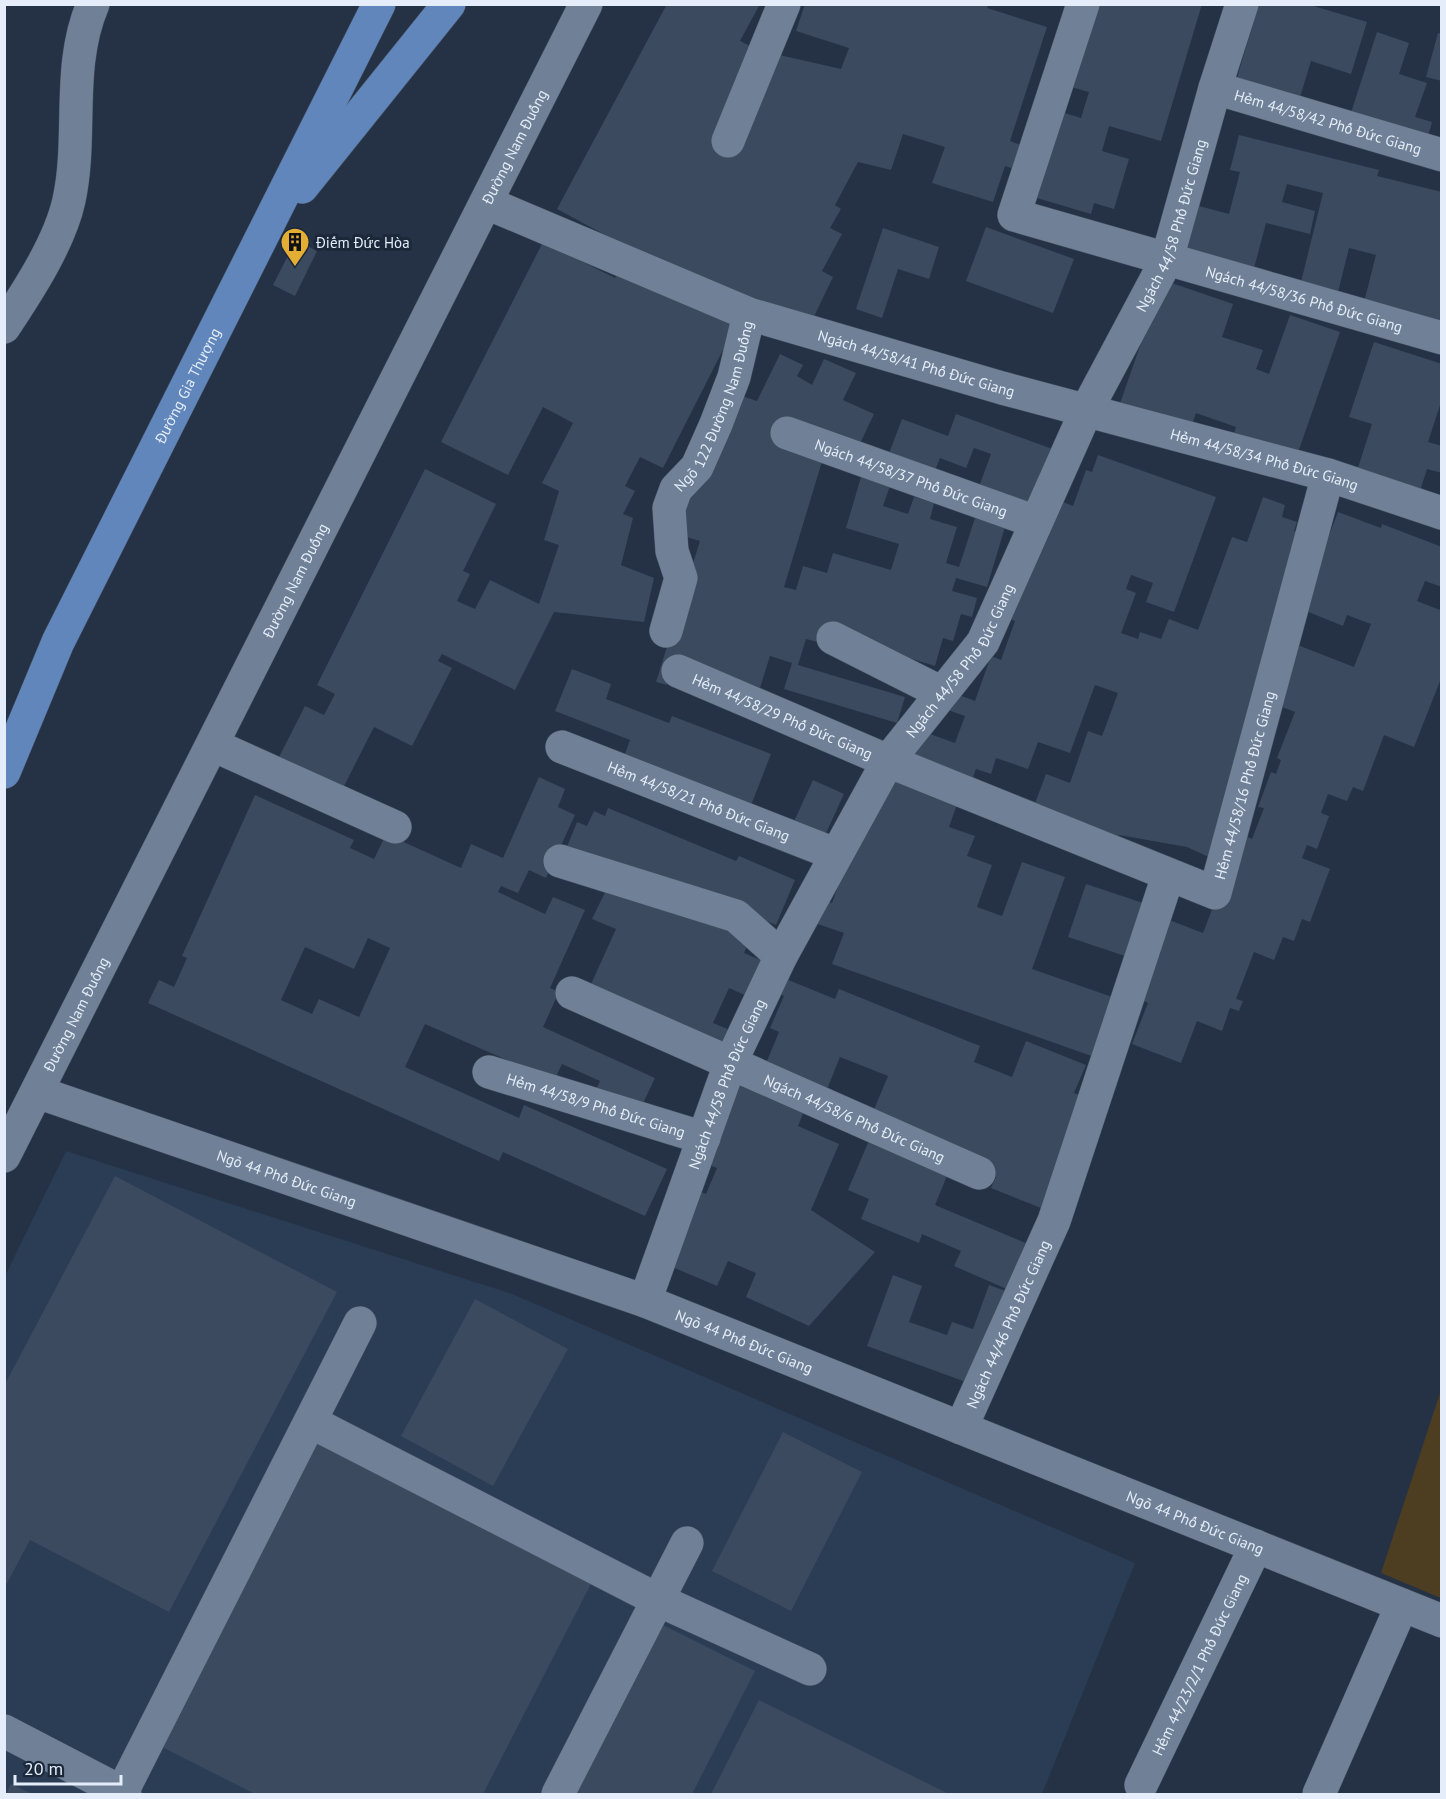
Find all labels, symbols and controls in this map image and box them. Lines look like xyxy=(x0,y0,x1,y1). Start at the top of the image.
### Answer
street label: Hẻm 44/58/42 Phố Đức Giang xyxy=(1232,85,1424,158)
street label: Đường Nam Đuống xyxy=(477,86,551,208)
street label: Ngách 44/58 Phố Đức Giang xyxy=(1131,137,1210,315)
building icon: Điếm Đức Hòa xyxy=(279,226,311,268)
place label: Điếm Đức Hòa xyxy=(315,233,410,252)
street label: Ngách 44/58/36 Phố Đức Giang xyxy=(1203,261,1405,336)
street label: Ngõ 122 Đường Nam Đuống xyxy=(670,319,757,495)
street label: Đường Gia Thượng xyxy=(150,324,224,447)
street label: Ngách 44/58/41 Phố Đức Giang xyxy=(816,325,1017,401)
street label: Hẻm 44/58/34 Phố Đức Giang xyxy=(1168,424,1361,494)
street label: Ngách 44/58/37 Phố Đức Giang xyxy=(812,434,1010,521)
street label: Đường Nam Đuống xyxy=(257,520,332,642)
street label: Ngách 44/58 Phố Đức Giang xyxy=(901,580,1018,741)
street label: Hẻm 44/58/29 Phố Đức Giang xyxy=(690,669,876,763)
street label: Hẻm 44/58/16 Phố Đức Giang xyxy=(1210,689,1279,881)
street label: Hẻm 44/58/21 Phố Đức Giang xyxy=(605,756,793,845)
street label: Đường Nam Đuống xyxy=(38,954,113,1076)
street label: Ngách 44/58 Phố Đức Giang xyxy=(684,995,769,1172)
street label: Hẻm 44/58/9 Phố Đức Giang xyxy=(504,1068,688,1141)
street label: Ngách 44/58/6 Phố Đức Giang xyxy=(761,1070,948,1166)
street label: Ngõ 44 Phố Đức Giang xyxy=(214,1145,359,1211)
street label: Ngách 44/46 Phố Đức Giang xyxy=(962,1237,1054,1411)
street label: Ngõ 44 Phố Đức Giang xyxy=(673,1305,816,1377)
street label: Ngõ 44 Phố Đức Giang xyxy=(1124,1486,1267,1558)
street label: Hẻm 44/23/2/1 Phố Đức Giang xyxy=(1147,1570,1251,1758)
scale bar xyxy=(15,1748,122,1786)
text: 20 m xyxy=(24,1757,63,1780)

